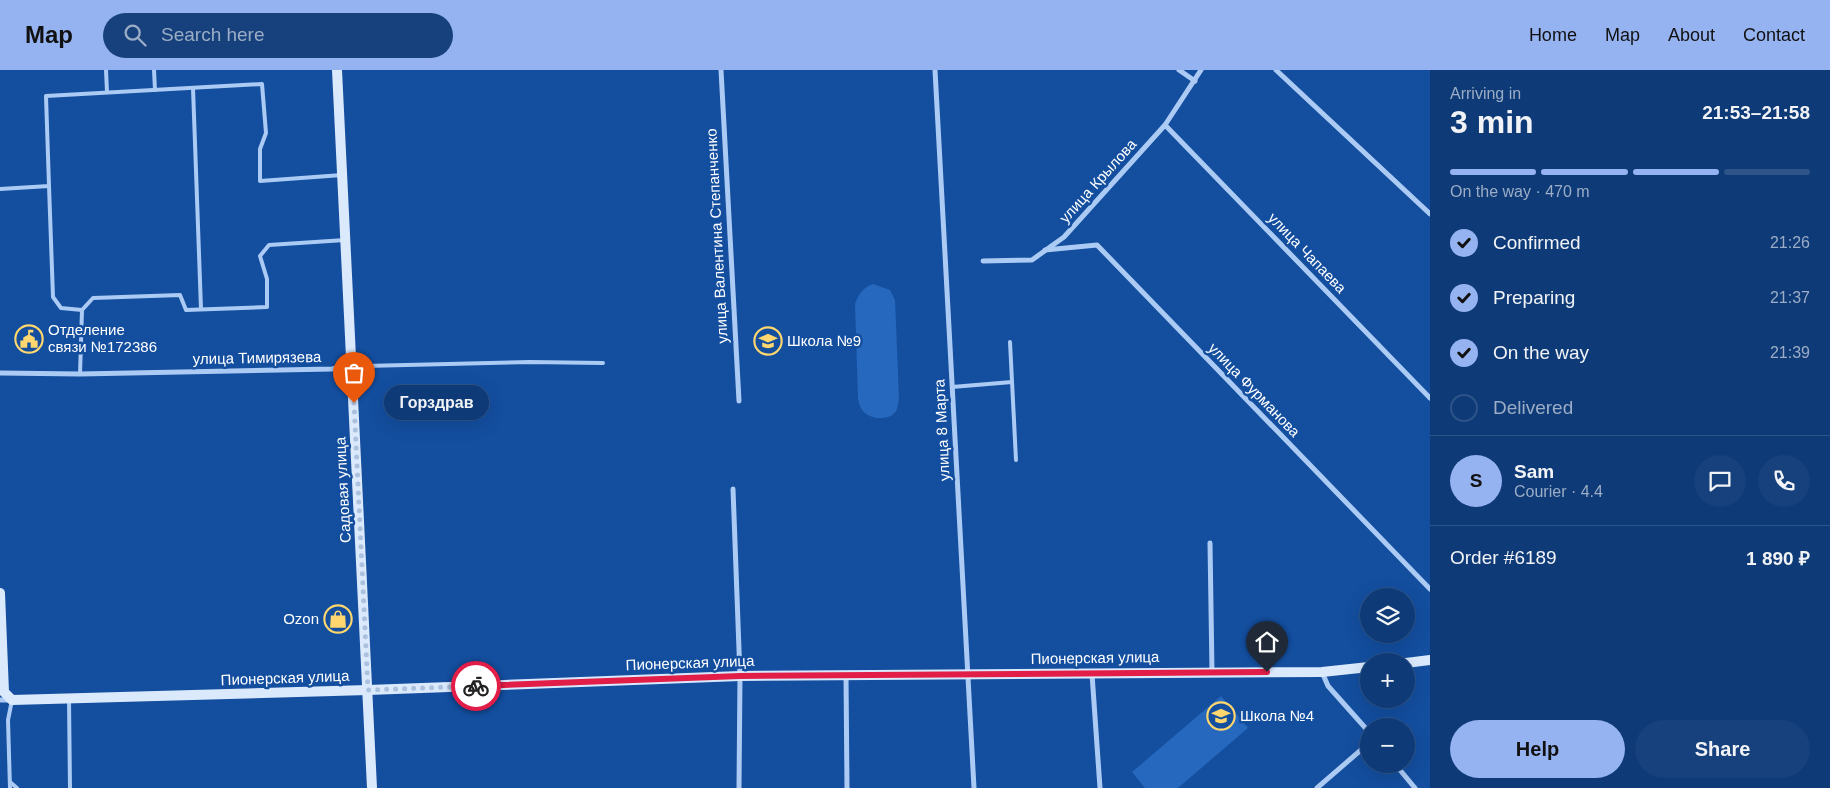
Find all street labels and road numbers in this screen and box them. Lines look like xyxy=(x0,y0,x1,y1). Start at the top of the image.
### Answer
street label: улица Валентина Степанченко xyxy=(702,128,731,344)
street label: улица Крылова xyxy=(1056,135,1140,226)
street label: улица Чапаева xyxy=(1265,209,1350,297)
street label: улица Фурманова xyxy=(1205,339,1304,441)
street label: улица Тимирязева xyxy=(193,348,322,367)
street label: улица 8 Марта xyxy=(930,378,953,481)
street label: Садовая улица xyxy=(331,436,354,543)
street label: Пионерская улица xyxy=(1030,648,1160,667)
street label: Пионерская улица xyxy=(625,652,755,673)
street label: Пионерская улица xyxy=(220,667,350,688)

